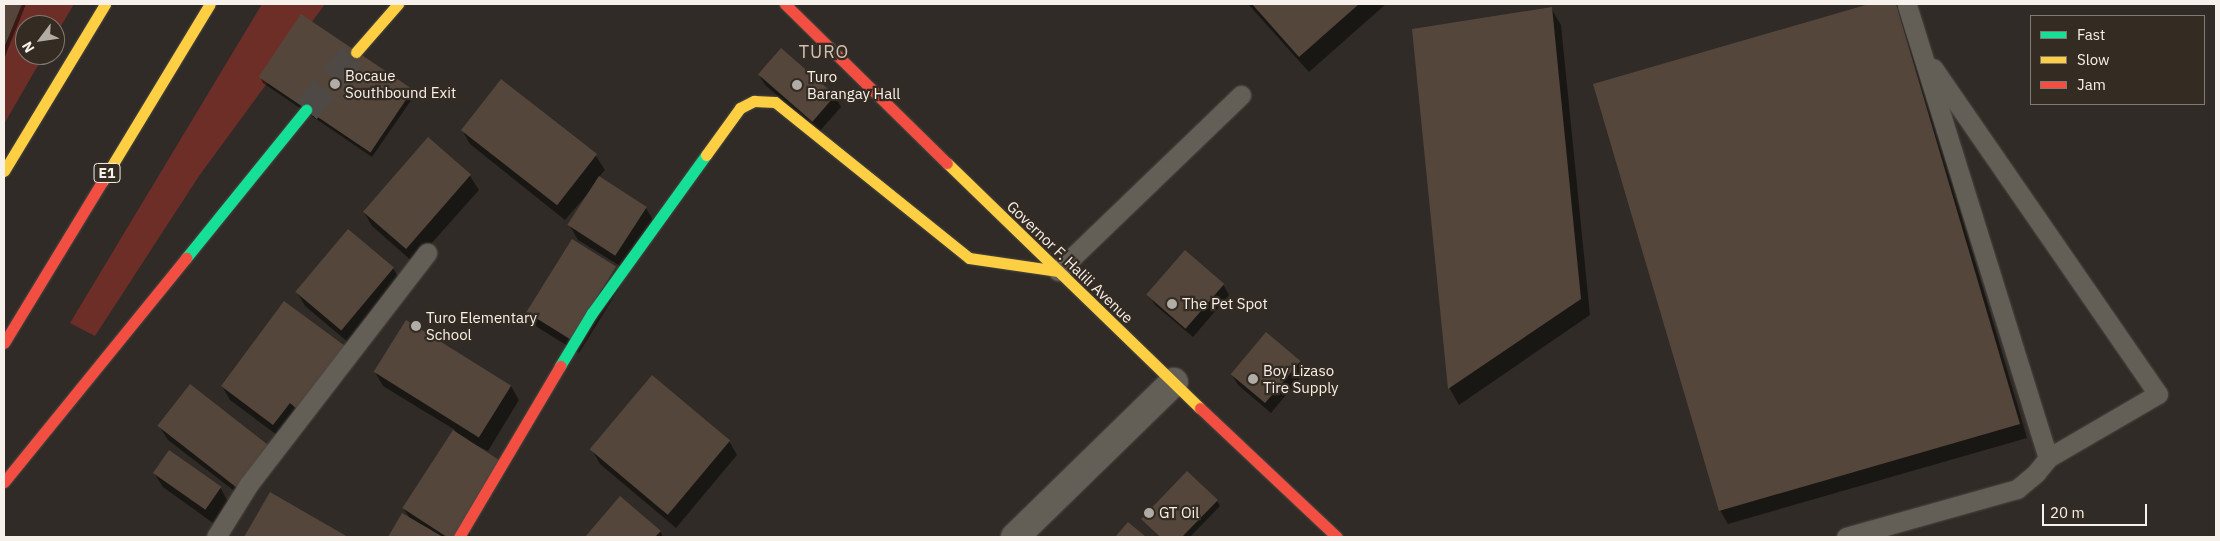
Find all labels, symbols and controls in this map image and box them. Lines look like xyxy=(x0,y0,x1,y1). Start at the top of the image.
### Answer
north arrow xyxy=(15,15,65,65)
legend xyxy=(2030,15,2205,105)
text: Fast xyxy=(2077,25,2105,44)
text: N xyxy=(18,38,38,56)
district label: TURO xyxy=(798,41,850,63)
text: Slow xyxy=(2077,50,2110,69)
place label: Bocaue Southbound Exit xyxy=(345,66,456,101)
place label: Turo Barangay Hall xyxy=(807,67,900,102)
text: Jam xyxy=(2077,75,2106,94)
marker: Bocaue Southbound Exit xyxy=(329,78,341,90)
marker: Turo Barangay Hall xyxy=(791,79,803,91)
road number: E1 xyxy=(93,162,121,184)
street label: Governor F. Halili Avenue xyxy=(1003,197,1137,327)
place label: The Pet Spot xyxy=(1182,295,1268,313)
marker: The Pet Spot xyxy=(1166,298,1178,310)
place label: Turo Elementary School xyxy=(426,308,537,343)
marker: Turo Elementary School xyxy=(410,320,422,332)
place label: Boy Lizaso Tire Supply xyxy=(1263,361,1339,396)
marker: Boy Lizaso Tire Supply xyxy=(1247,373,1259,385)
scale bar xyxy=(2045,494,2150,526)
text: 20 m xyxy=(2050,503,2085,522)
place label: GT Oil xyxy=(1159,504,1199,522)
marker: GT Oil xyxy=(1143,507,1155,519)

